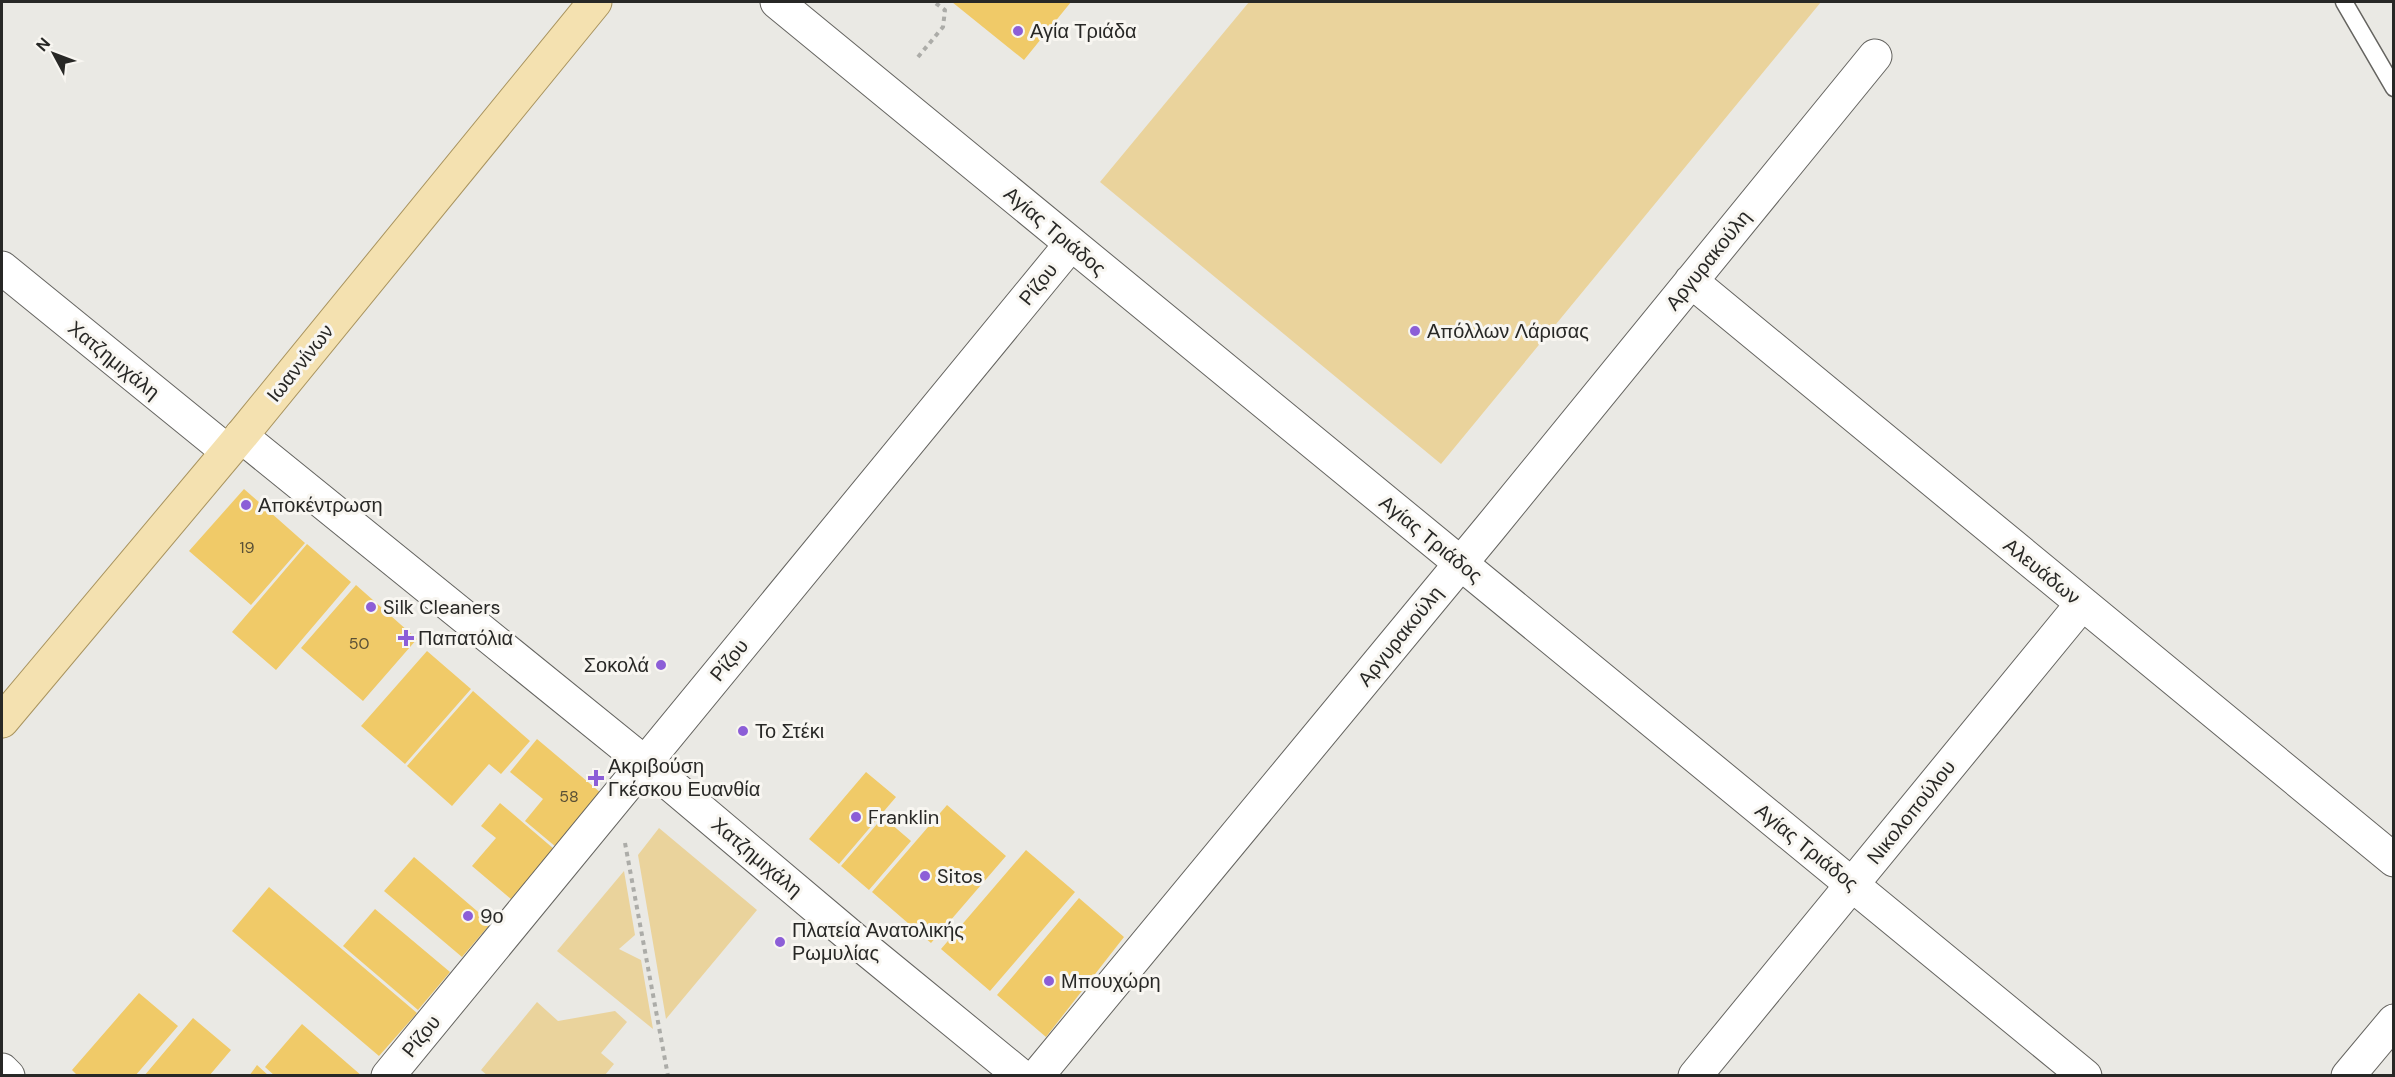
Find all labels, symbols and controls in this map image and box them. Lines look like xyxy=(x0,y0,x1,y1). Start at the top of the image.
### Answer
place label: Αγία Τριάδα xyxy=(1030,18,1137,44)
north arrow xyxy=(24,24,84,84)
marker: Αγία Τριάδα xyxy=(1011,24,1025,38)
text: N xyxy=(31,33,55,56)
street label: Αγίας Τριάδος xyxy=(999,181,1112,282)
street label: Αργυρακούλη xyxy=(1660,205,1756,315)
street label: Ρίζου xyxy=(1013,257,1063,311)
street label: Χατζημιχάλη xyxy=(63,315,165,405)
place label: Απόλλων Λάρισας xyxy=(1427,318,1589,344)
street label: Ιωαννίνων xyxy=(261,319,339,407)
marker: Απόλλων Λάρισας xyxy=(1408,324,1422,338)
street label: Αγίας Τριάδος xyxy=(1374,489,1488,589)
place label: Αποκέντρωση xyxy=(258,492,383,518)
marker: Αποκέντρωση xyxy=(239,498,253,512)
street label: Αλευάδων xyxy=(1998,532,2086,610)
house number: 19 xyxy=(239,537,255,558)
street label: Αργυρακούλη xyxy=(1352,581,1448,691)
place label: Silk Cleaners xyxy=(383,594,501,620)
marker: Silk Cleaners xyxy=(364,600,378,614)
place label: Παπατόλια xyxy=(418,625,513,651)
marker: Παπατόλια xyxy=(399,631,413,645)
house number: 50 xyxy=(349,633,369,654)
street label: Ρίζου xyxy=(704,633,754,687)
place label: Σοκολά xyxy=(584,652,649,678)
marker: Σοκολά xyxy=(654,658,668,672)
place label: Το Στέκι xyxy=(755,718,824,744)
marker: Το Στέκι xyxy=(736,724,750,738)
place label: Ακριβούση Γκέσκου Ευανθία xyxy=(608,753,760,802)
street label: Νικολοπούλου xyxy=(1861,754,1961,870)
marker: Ακριβούση Γκέσκου Ευανθία xyxy=(589,771,603,785)
house number: 58 xyxy=(559,786,579,807)
street label: Αγίας Τριάδος xyxy=(1750,797,1864,897)
place label: Franklin xyxy=(868,804,939,830)
marker: Franklin xyxy=(849,810,863,824)
street label: Χατζημιχάλη xyxy=(706,811,808,903)
place label: Sitos xyxy=(937,863,983,889)
marker: Sitos xyxy=(918,869,932,883)
place label: 9ο xyxy=(480,903,504,929)
marker: 9ο xyxy=(461,909,475,923)
place label: Πλατεία Ανατολικής Ρωμυλίας xyxy=(792,917,964,966)
marker: Πλατεία Ανατολικής Ρωμυλίας xyxy=(773,935,787,949)
place label: Μπουχώρη xyxy=(1061,968,1161,994)
marker: Μπουχώρη xyxy=(1042,974,1056,988)
street label: Ρίζου xyxy=(396,1009,446,1063)

